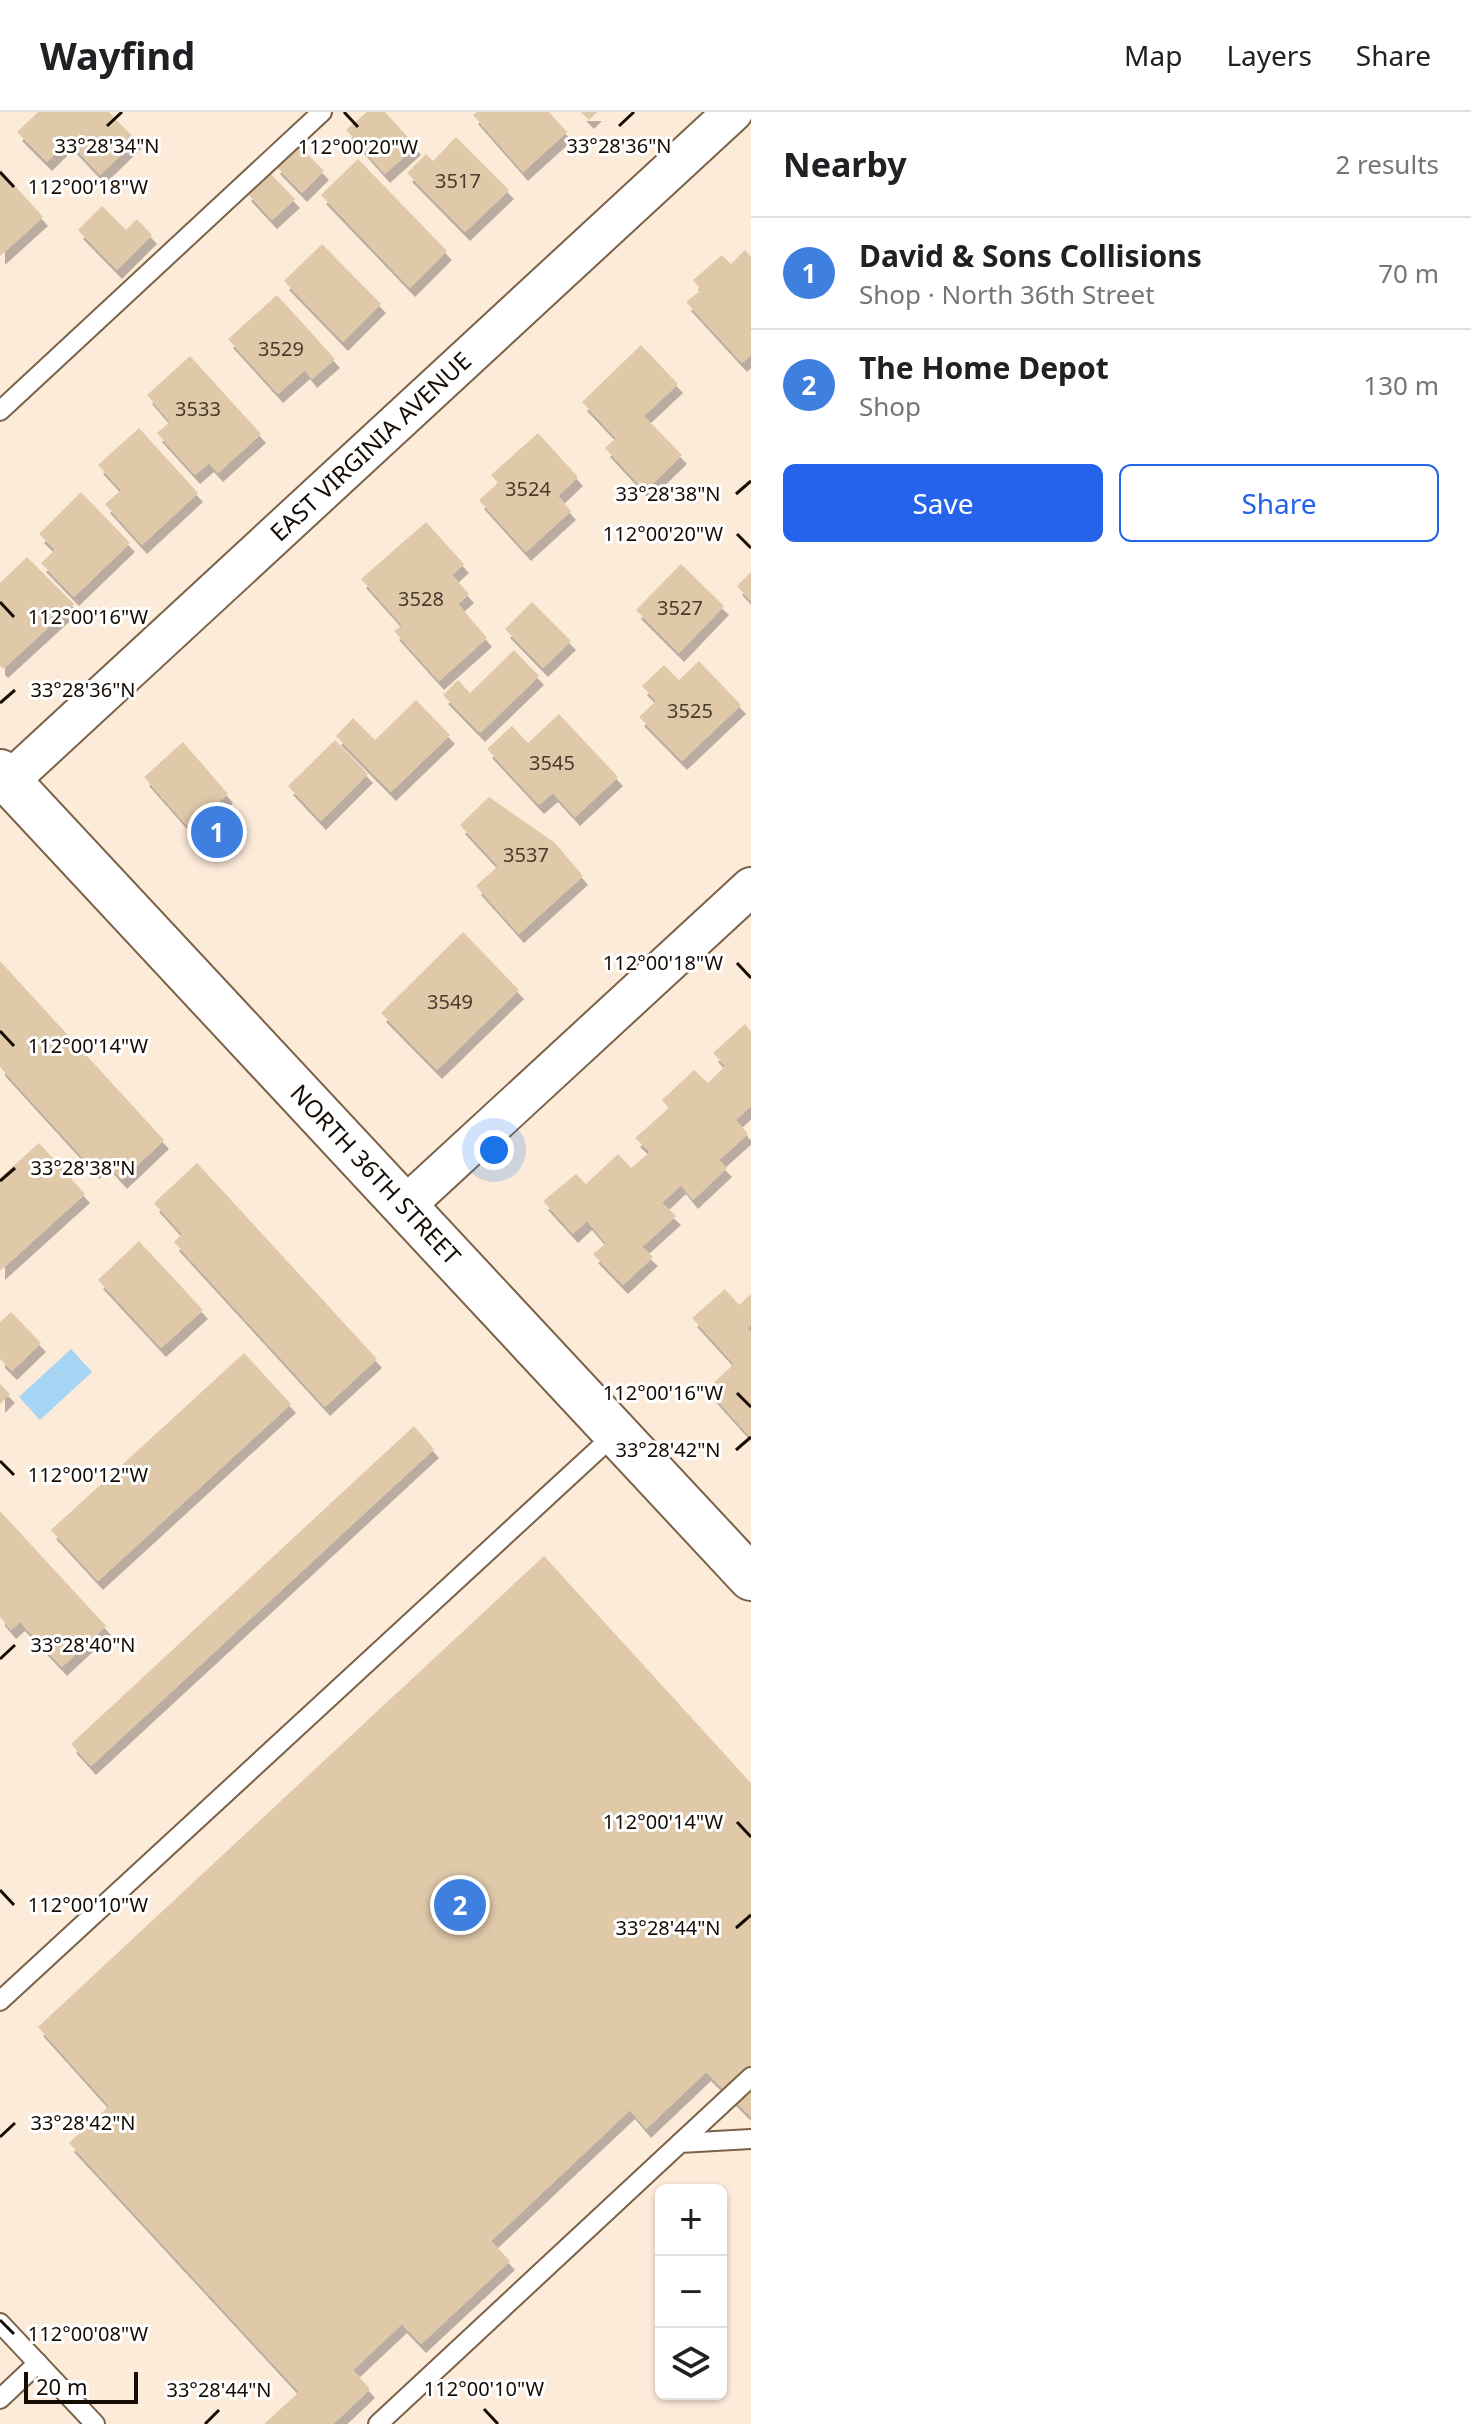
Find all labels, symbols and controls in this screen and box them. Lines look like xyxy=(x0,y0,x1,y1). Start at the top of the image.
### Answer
text: Wayfind xyxy=(40,29,195,81)
text: Map xyxy=(1124,36,1182,74)
text: Layers xyxy=(1226,36,1312,74)
text: Share xyxy=(1356,36,1431,74)
text: 33°28'34"N xyxy=(54,132,160,159)
text: 33°28'36"N xyxy=(566,132,672,159)
text: 112°00'20"W xyxy=(298,133,419,160)
text: Nearby xyxy=(783,141,907,187)
text: 2 results xyxy=(1335,146,1439,182)
house number: 3517 xyxy=(435,167,481,194)
text: 112°00'18"W xyxy=(28,173,149,200)
text: David & Sons Collisions xyxy=(859,235,1202,276)
text: 1 xyxy=(802,255,816,291)
text: 70 m xyxy=(1378,255,1439,291)
text: Shop · North 36th Street xyxy=(859,276,1155,312)
house number: 3529 xyxy=(258,335,304,362)
street label: EAST VIRGINIA AVENUE xyxy=(262,344,478,548)
text: The Home Depot xyxy=(859,347,1109,388)
text: 2 xyxy=(802,367,816,403)
text: 130 m xyxy=(1363,367,1439,403)
text: Shop xyxy=(859,388,921,424)
house number: 3533 xyxy=(175,395,221,422)
button: Save xyxy=(783,464,1103,542)
button: Share xyxy=(1119,464,1439,542)
house number: 3524 xyxy=(505,475,551,502)
text: 33°28'38"N xyxy=(615,480,721,507)
text: 112°00'20"W xyxy=(603,520,724,547)
house number: 3528 xyxy=(398,585,444,612)
house number: 3527 xyxy=(657,594,703,621)
text: 112°00'16"W xyxy=(28,603,149,630)
text: 33°28'36"N xyxy=(30,676,136,703)
house number: 3525 xyxy=(667,697,713,724)
house number: 3545 xyxy=(529,749,575,776)
pin: 1 xyxy=(191,802,243,862)
house number: 3537 xyxy=(503,841,549,868)
text: 112°00'18"W xyxy=(603,949,724,976)
house number: 3549 xyxy=(427,988,473,1015)
text: 112°00'14"W xyxy=(28,1032,149,1059)
street label: NORTH 36TH STREET xyxy=(284,1077,469,1272)
your location xyxy=(474,1130,514,1170)
text: 33°28'38"N xyxy=(30,1154,136,1181)
text: 112°00'16"W xyxy=(603,1379,724,1406)
text: 33°28'42"N xyxy=(615,1436,721,1463)
text: 112°00'12"W xyxy=(28,1461,149,1488)
text: 33°28'40"N xyxy=(30,1631,136,1658)
text: 112°00'14"W xyxy=(603,1808,724,1835)
pin: 2 xyxy=(434,1875,486,1935)
text: 112°00'10"W xyxy=(28,1891,149,1918)
text: 33°28'44"N xyxy=(615,1914,721,1941)
text: 33°28'42"N xyxy=(30,2109,136,2136)
map controls xyxy=(655,2184,727,2400)
button: + xyxy=(655,2184,727,2256)
button: − xyxy=(655,2256,727,2328)
text: 112°00'08"W xyxy=(28,2320,149,2347)
button: layers xyxy=(655,2328,727,2400)
scale bar xyxy=(24,2368,138,2404)
text: 20 m xyxy=(36,2371,87,2401)
text: 112°00'10"W xyxy=(424,2375,545,2402)
text: 33°28'44"N xyxy=(166,2376,272,2403)

